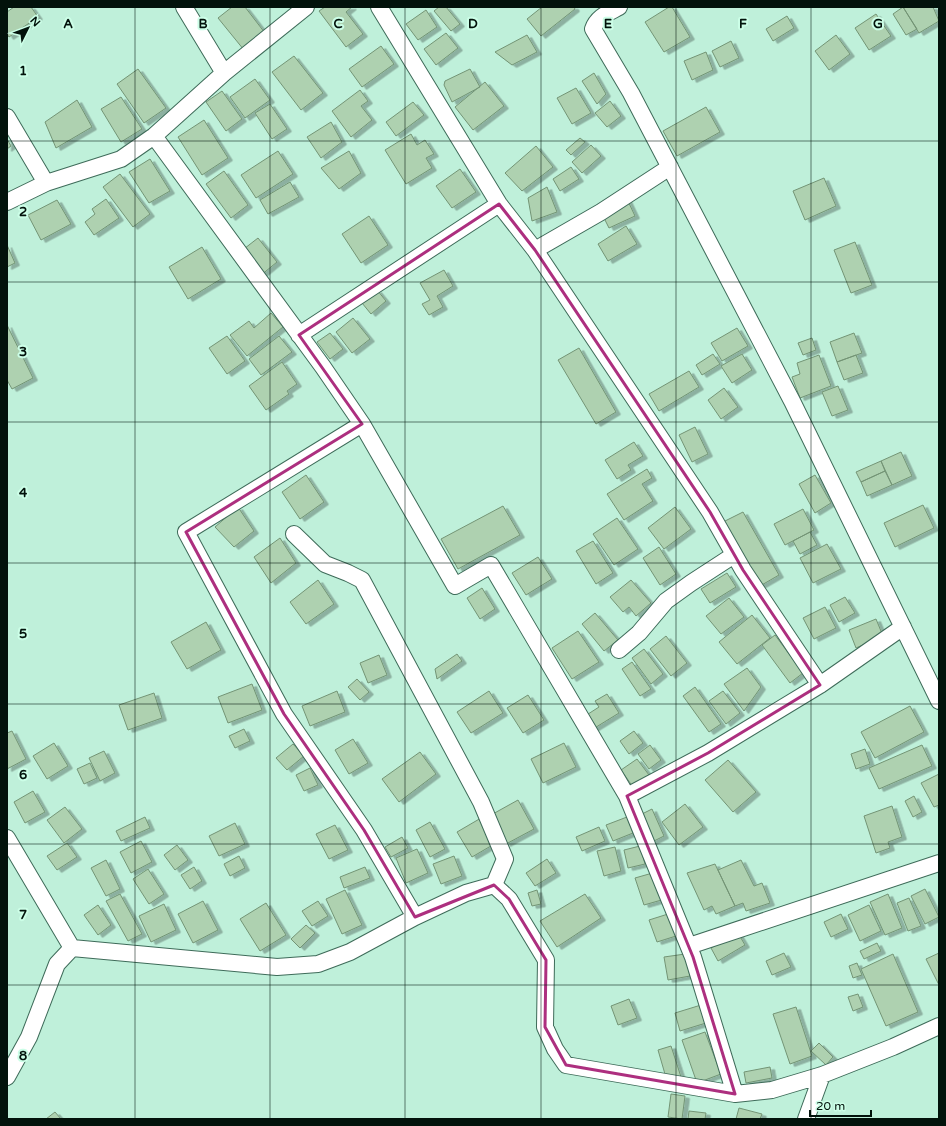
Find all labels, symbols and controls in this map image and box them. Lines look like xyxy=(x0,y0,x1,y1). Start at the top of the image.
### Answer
north arrow xyxy=(8,8,48,48)
text: N xyxy=(27,14,43,29)
text: A xyxy=(63,16,73,32)
text: B xyxy=(198,16,208,32)
text: C xyxy=(333,16,343,32)
text: D xyxy=(468,16,478,32)
text: E xyxy=(604,16,612,32)
text: F xyxy=(739,16,747,32)
text: G xyxy=(873,16,883,32)
text: 1 xyxy=(19,63,27,79)
text: 2 xyxy=(19,204,27,220)
text: 3 xyxy=(19,344,27,360)
text: 4 xyxy=(19,485,28,501)
text: 5 xyxy=(19,626,27,642)
text: 6 xyxy=(19,767,27,783)
text: 7 xyxy=(19,907,27,923)
text: 8 xyxy=(19,1048,27,1064)
scale bar xyxy=(810,1092,871,1118)
text: 20 m xyxy=(816,1099,845,1113)

